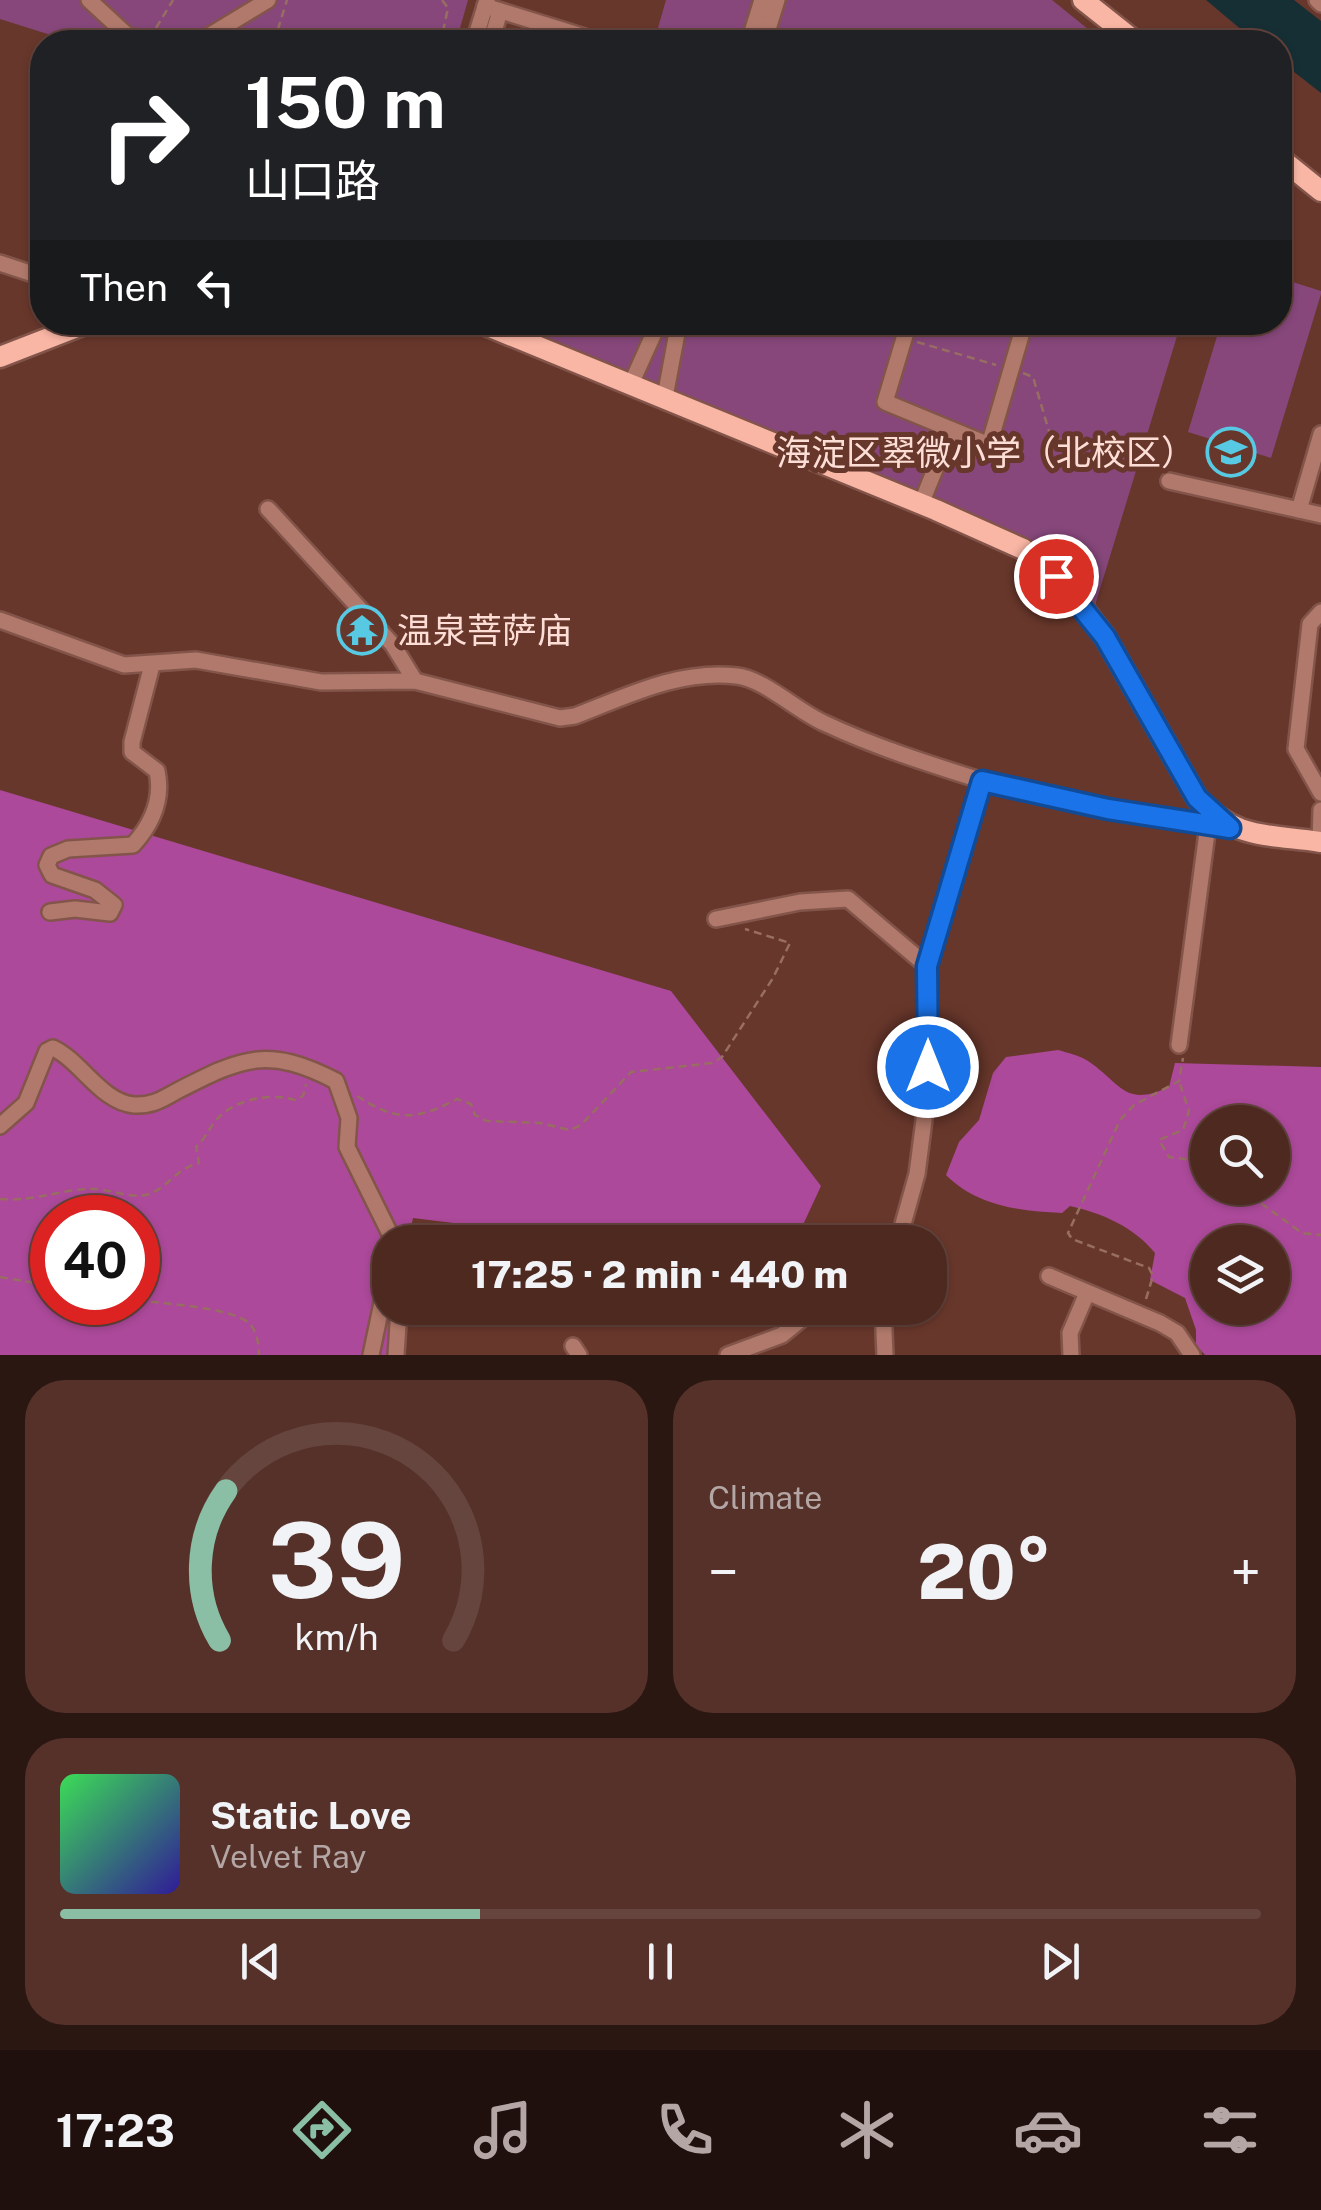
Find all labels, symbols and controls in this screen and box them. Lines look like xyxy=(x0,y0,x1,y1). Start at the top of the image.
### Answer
text: 150 m xyxy=(245,61,446,144)
icon: right xyxy=(80,70,210,200)
text: 山口路 xyxy=(245,154,380,207)
icon: left xyxy=(188,260,243,315)
text: Then xyxy=(80,265,168,310)
school or university icon: 海淀区翠微小学（北校区） xyxy=(1205,426,1257,478)
place label: 海淀区翠微小学（北校区） xyxy=(776,432,1196,473)
pin xyxy=(1014,534,1099,619)
icon: arrive xyxy=(1029,549,1084,604)
temple icon: 温泉菩萨庙 xyxy=(336,604,388,656)
place label: 温泉菩萨庙 xyxy=(397,610,572,651)
position arrow xyxy=(876,1015,980,1119)
map controls xyxy=(1190,1105,1290,1325)
button: search xyxy=(1190,1105,1290,1205)
speed limit sign: 40 xyxy=(30,1195,160,1325)
button: layers xyxy=(1190,1225,1290,1325)
text: 17:25 · 2 min · 440 m xyxy=(471,1252,848,1297)
text: Climate xyxy=(708,1479,822,1516)
text: 39 xyxy=(268,1499,405,1621)
text: 20° xyxy=(917,1528,1052,1616)
text: − xyxy=(708,1540,739,1604)
text: + xyxy=(1230,1540,1261,1604)
text: km/h xyxy=(294,1616,379,1658)
text: Static Love xyxy=(210,1793,412,1838)
text: Velvet Ray xyxy=(210,1838,366,1875)
icon: previous xyxy=(233,1934,288,1989)
icon: pause xyxy=(633,1934,688,1989)
icon: next xyxy=(1033,1934,1088,1989)
icon: directions xyxy=(287,2095,357,2165)
icon: music xyxy=(468,2095,538,2165)
icon: phone xyxy=(650,2095,720,2165)
icon: climate xyxy=(832,2095,902,2165)
icon: car xyxy=(1013,2095,1083,2165)
icon: filters xyxy=(1195,2095,1265,2165)
text: 17:23 xyxy=(56,2104,175,2157)

